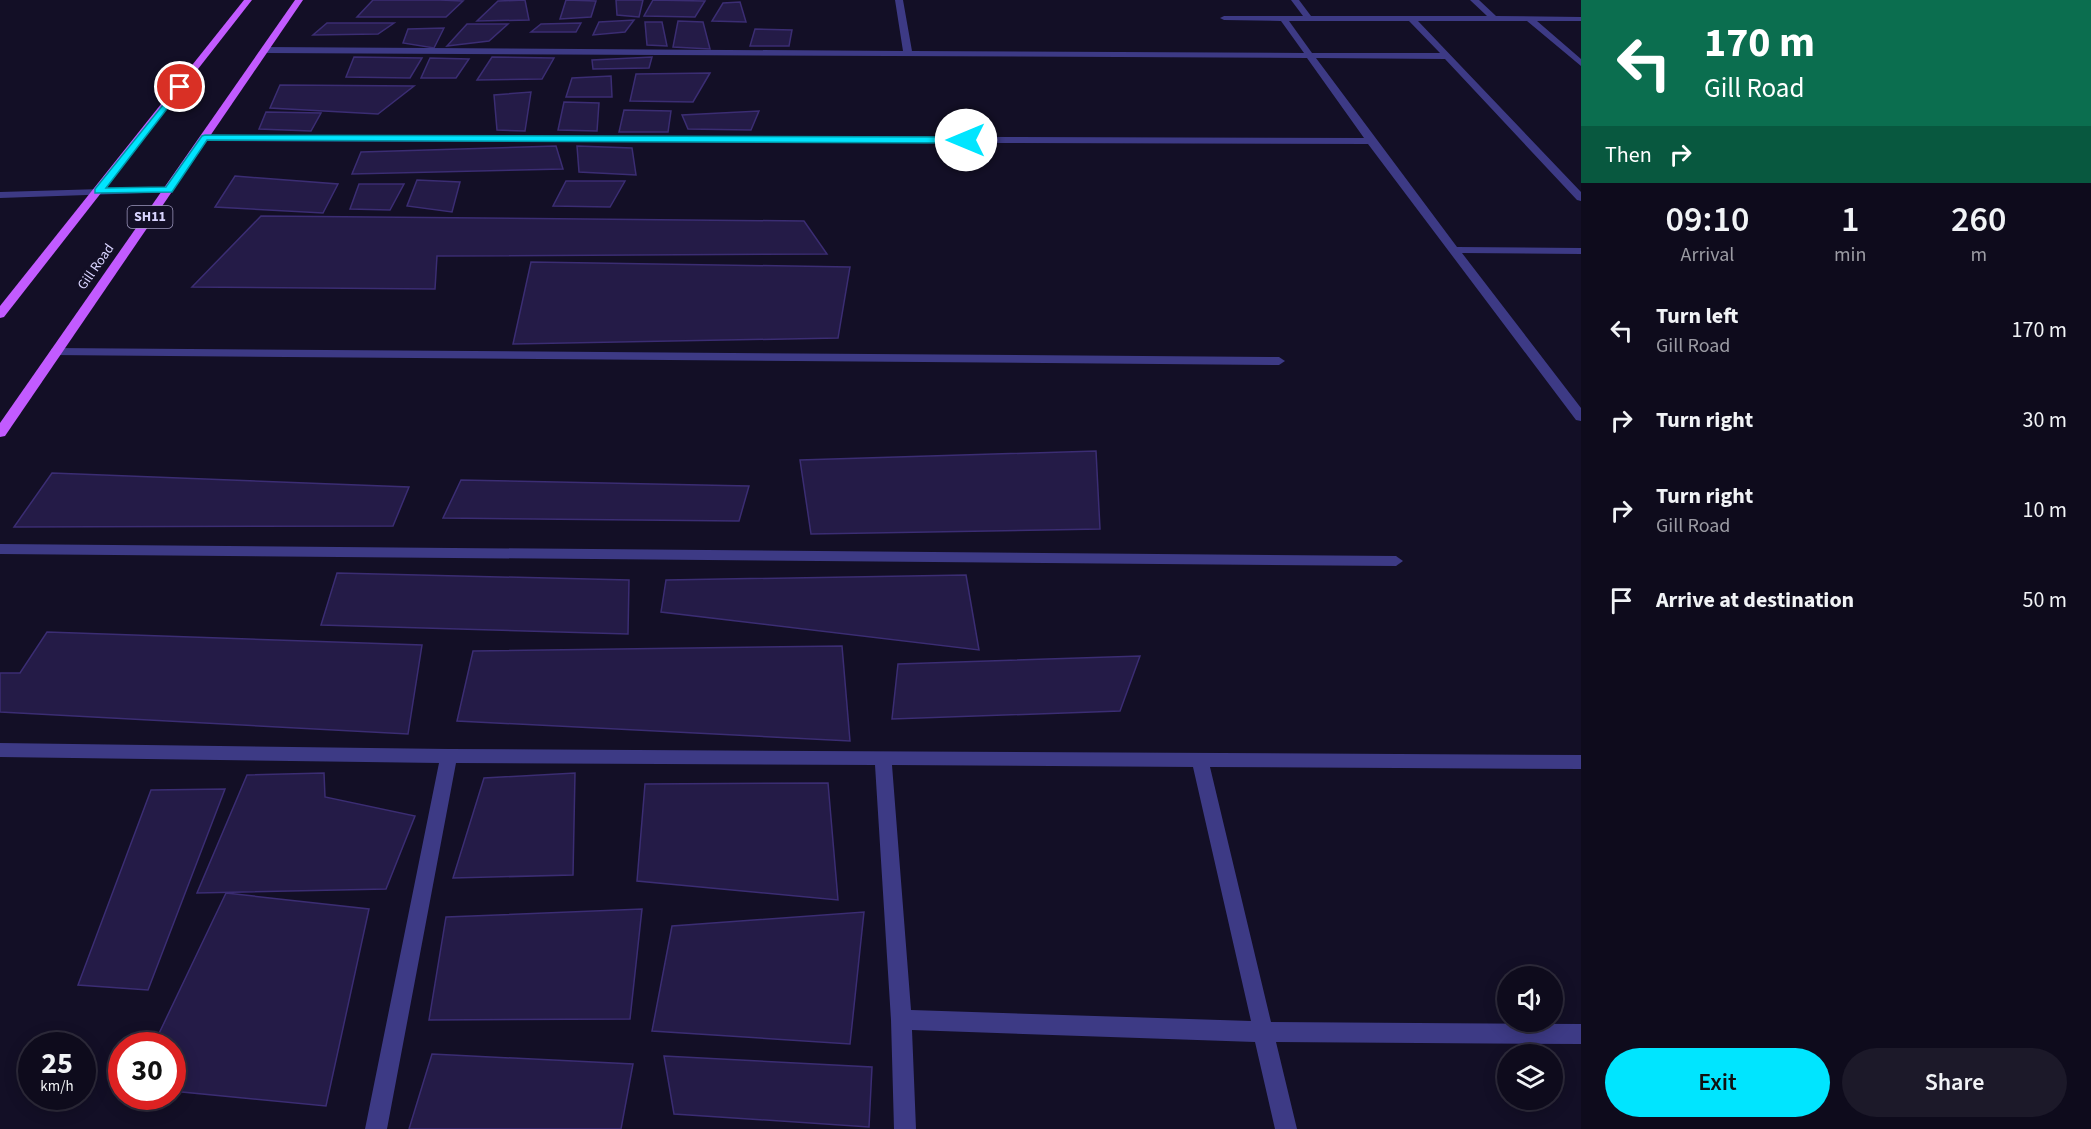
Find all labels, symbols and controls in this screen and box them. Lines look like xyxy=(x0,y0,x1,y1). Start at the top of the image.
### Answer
text: 170 m xyxy=(1704,13,1815,73)
icon: left xyxy=(1605,24,1683,102)
pin xyxy=(154,61,205,112)
text: Gill Road xyxy=(1704,69,1804,108)
icon: arrive xyxy=(163,70,196,103)
position arrow xyxy=(934,108,998,172)
icon: right xyxy=(1664,138,1697,171)
text: Then xyxy=(1605,139,1652,171)
text: 09:10 xyxy=(1666,194,1749,245)
text: 1 xyxy=(1841,194,1859,245)
text: 260 xyxy=(1951,194,2006,245)
road number: SH11 xyxy=(128,206,172,228)
street label: Gill Road xyxy=(73,240,119,294)
text: Arrival xyxy=(1681,241,1734,269)
text: min xyxy=(1834,241,1866,269)
text: m xyxy=(1970,241,1987,269)
text: Turn left xyxy=(1656,300,1738,332)
icon: left xyxy=(1605,314,1638,347)
text: 170 m xyxy=(2012,314,2067,346)
text: Gill Road xyxy=(1656,332,1730,360)
icon: right xyxy=(1605,404,1638,437)
text: Turn right xyxy=(1656,404,1753,436)
text: 30 m xyxy=(2022,404,2067,436)
text: Turn right xyxy=(1656,480,1753,512)
icon: right xyxy=(1605,494,1638,527)
text: 10 m xyxy=(2022,494,2067,526)
text: Gill Road xyxy=(1656,512,1730,540)
icon: arrive xyxy=(1605,584,1638,617)
text: Arrive at destination xyxy=(1656,584,1854,616)
text: 50 m xyxy=(2022,584,2067,616)
map controls xyxy=(1497,966,1563,1110)
button: sound xyxy=(1497,966,1563,1032)
speed limit sign: 30 xyxy=(108,1032,186,1110)
text: 25 xyxy=(41,1042,73,1085)
button: layers xyxy=(1497,1044,1563,1110)
button: Exit xyxy=(1605,1048,1830,1117)
button: Share xyxy=(1842,1048,2067,1117)
text: km/h xyxy=(40,1076,74,1097)

